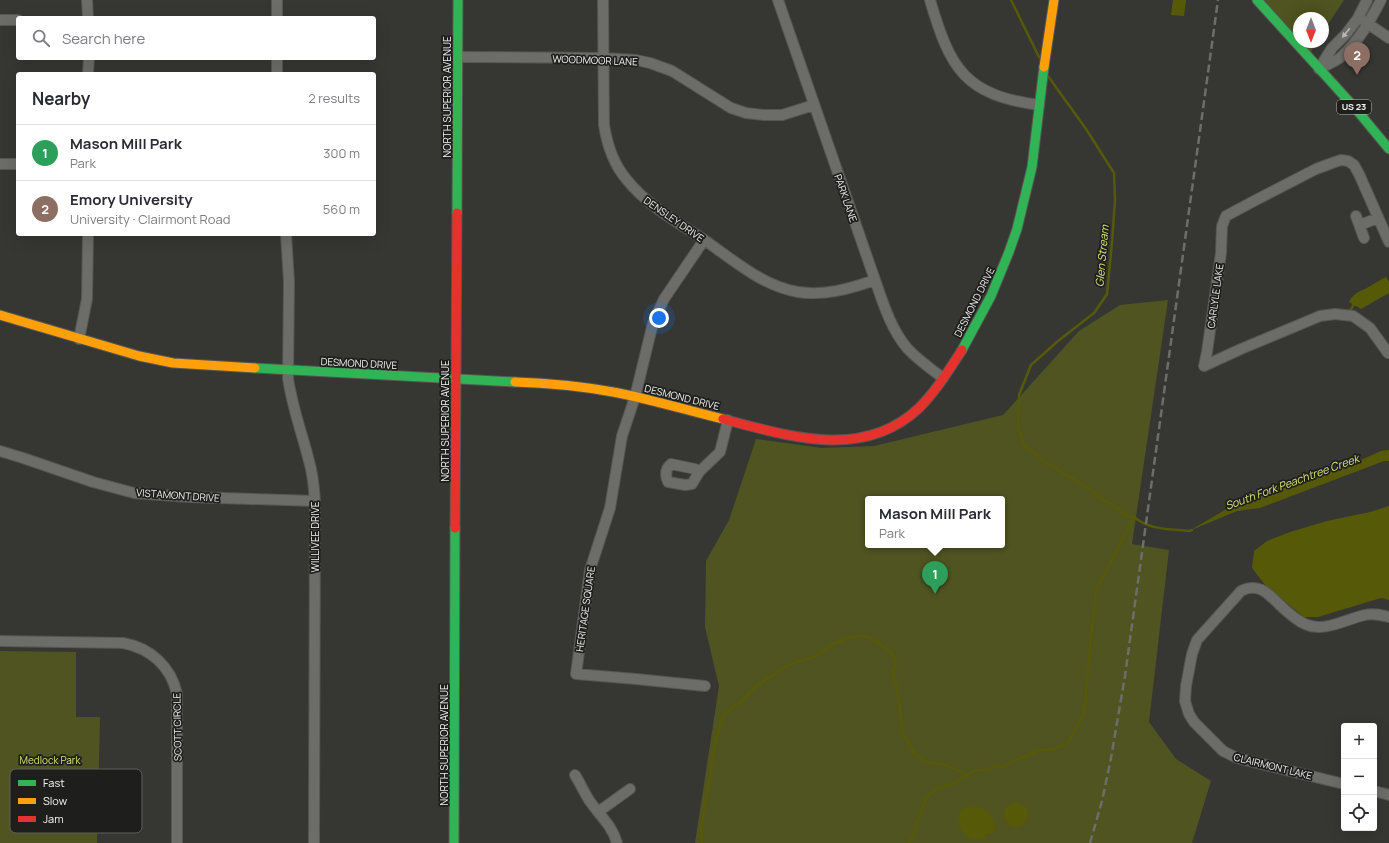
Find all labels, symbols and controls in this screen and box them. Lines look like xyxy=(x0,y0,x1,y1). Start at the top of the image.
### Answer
north arrow xyxy=(1293,12,1329,48)
search box xyxy=(16,16,376,60)
icon: search xyxy=(30,27,52,49)
one-way arrow xyxy=(1342,27,1351,38)
text: Search here xyxy=(62,28,145,49)
street label: NORTH SUPERIOR AVENUE xyxy=(440,36,454,158)
pin: 2 xyxy=(1344,42,1370,75)
street label: WOODMOOR LANE xyxy=(552,52,638,68)
text: Nearby xyxy=(32,87,90,110)
text: 2 results xyxy=(308,89,360,107)
road number: US 23 xyxy=(1337,100,1371,114)
text: Mason Mill Park xyxy=(70,133,182,154)
text: 1 xyxy=(42,144,48,162)
text: 300 m xyxy=(323,144,360,162)
text: Park xyxy=(70,154,96,172)
street label: PARK LANE xyxy=(831,172,861,224)
text: Emory University xyxy=(70,189,193,210)
street label: DENSLEY DRIVE xyxy=(641,193,707,245)
text: 2 xyxy=(41,200,49,218)
text: 560 m xyxy=(323,200,360,218)
text: University · Clairmont Road xyxy=(70,210,230,228)
water label: Glen Stream xyxy=(1091,224,1112,288)
street label: CARLYLE LAKE xyxy=(1204,262,1227,329)
street label: DESMOND DRIVE xyxy=(950,264,998,339)
your location xyxy=(649,308,669,328)
street label: DESMOND DRIVE xyxy=(320,354,398,372)
street label: NORTH SUPERIOR AVENUE xyxy=(438,360,452,482)
street label: DESMOND DRIVE xyxy=(643,381,721,413)
water label: South Fork Peachtree Creek xyxy=(1223,450,1362,513)
street label: VISTAMONT DRIVE xyxy=(136,485,221,505)
popup xyxy=(865,496,1005,548)
street label: WILLIVEE DRIVE xyxy=(308,501,322,572)
text: Mason Mill Park xyxy=(879,503,991,524)
text: Park xyxy=(879,524,905,542)
pin: 1 xyxy=(922,561,948,594)
street label: HERITAGE SQUARE xyxy=(572,565,598,653)
street label: NORTH SUPERIOR AVENUE xyxy=(437,684,451,806)
street label: SCOTT CIRCLE xyxy=(169,692,185,761)
map controls xyxy=(1341,723,1377,831)
button: + xyxy=(1341,723,1377,759)
street label: CLAIRMONT LAKE xyxy=(1232,749,1314,783)
park label: Medlock Park xyxy=(20,753,81,767)
button: − xyxy=(1341,759,1377,795)
legend xyxy=(10,769,142,833)
text: Fast xyxy=(43,775,65,790)
text: Slow xyxy=(43,793,68,808)
button: locate xyxy=(1341,795,1377,831)
text: Jam xyxy=(43,811,64,826)

